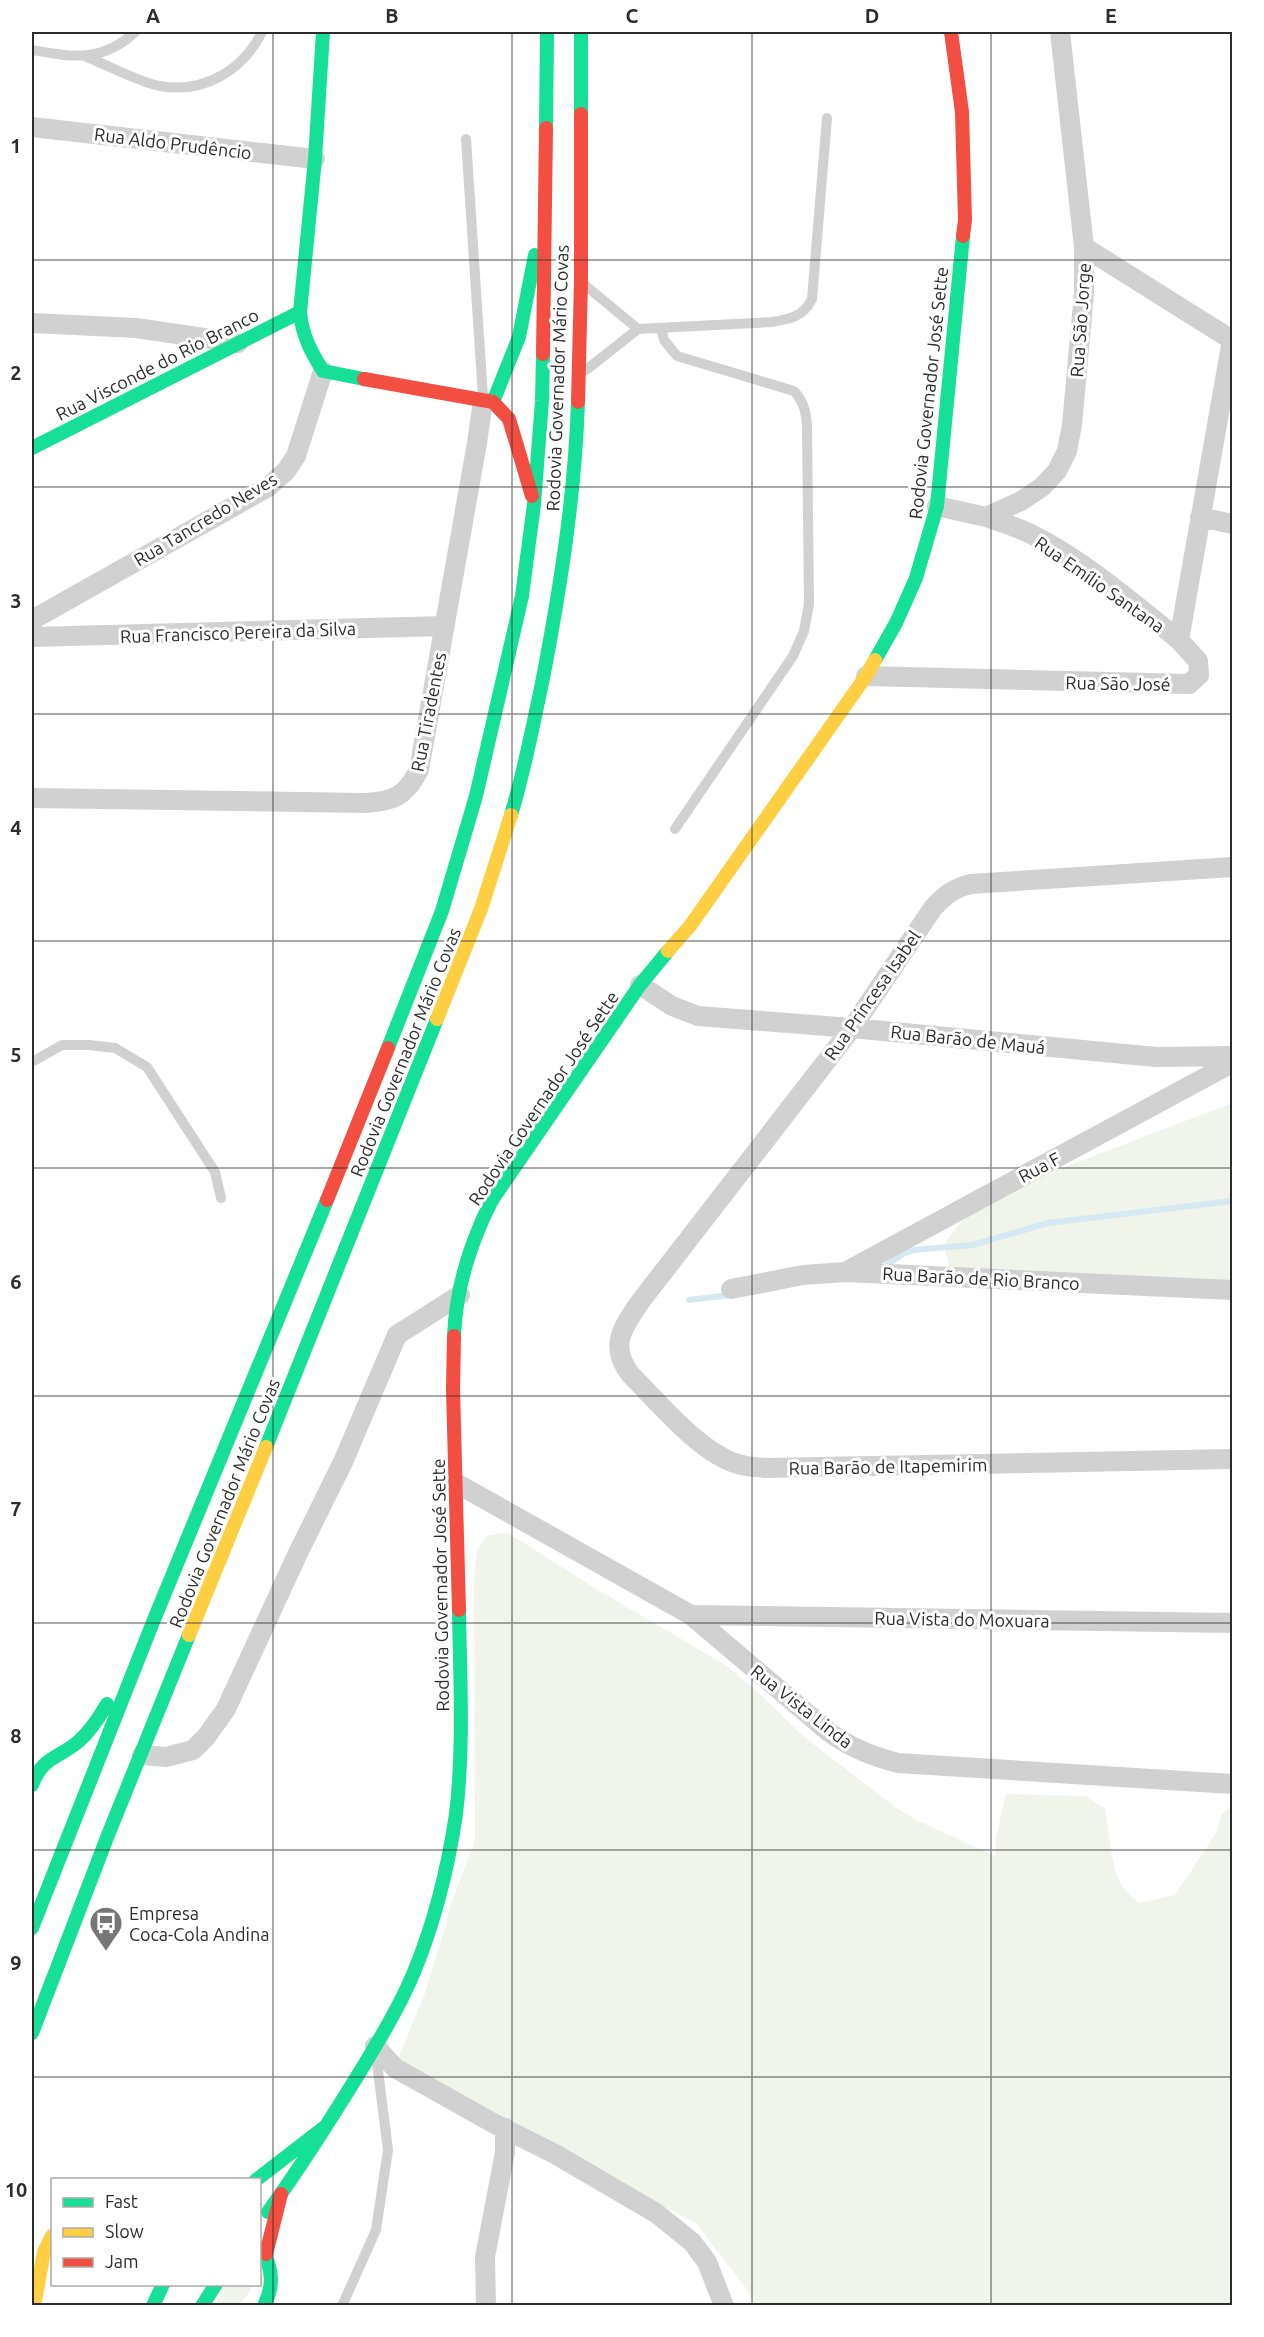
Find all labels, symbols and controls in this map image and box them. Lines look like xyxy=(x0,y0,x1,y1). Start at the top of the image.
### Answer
text: A xyxy=(146,4,160,27)
text: B xyxy=(385,4,399,27)
text: C xyxy=(626,4,639,27)
text: D xyxy=(865,4,879,27)
text: E xyxy=(1105,4,1117,27)
street label: Rua Aldo Prudêncio xyxy=(93,123,253,163)
text: 1 xyxy=(10,134,22,157)
street label: Rodovia Governador Mário Covas xyxy=(542,244,572,512)
street label: Rua São Jorge xyxy=(1066,262,1094,378)
street label: Rodovia Governador José Sette xyxy=(905,266,951,520)
street label: Rua Visconde do Rio Branco xyxy=(52,304,262,424)
text: 2 xyxy=(10,361,22,384)
street label: Rua Tancredo Neves xyxy=(130,468,280,570)
street label: Rua Emílio Santana xyxy=(1031,532,1169,636)
text: 3 xyxy=(10,589,22,612)
street label: Rua Francisco Pereira da Silva xyxy=(120,618,356,646)
street label: Rua Tiradentes xyxy=(407,650,449,773)
street label: Rua São José xyxy=(1065,672,1171,694)
text: 4 xyxy=(10,816,22,839)
street label: Rodovia Governador Mário Covas xyxy=(346,924,464,1179)
street label: Rua Princesa Isabel xyxy=(820,926,924,1064)
street label: Rodovia Governador José Sette xyxy=(464,987,622,1209)
street label: Rua Barão de Mauá xyxy=(890,1021,1046,1057)
text: 5 xyxy=(10,1043,22,1066)
street label: Rua F xyxy=(1015,1148,1063,1186)
street label: Rua Barão de Rio Branco xyxy=(882,1263,1080,1293)
text: 6 xyxy=(10,1270,22,1293)
street label: Rodovia Governador Mário Covas xyxy=(165,1375,283,1630)
street label: Rua Barão de Itapemirim xyxy=(788,1454,988,1478)
street label: Rodovia Governador José Sette xyxy=(428,1458,452,1712)
text: 7 xyxy=(10,1497,22,1520)
street label: Rua Vista do Moxuara xyxy=(874,1607,1050,1631)
street label: Rua Vista Linda xyxy=(747,1660,857,1752)
text: 8 xyxy=(10,1724,22,1747)
place label: Empresa Coca-Cola Andina xyxy=(129,1903,269,1944)
bus stop icon: Empresa Coca-Cola Andina xyxy=(88,1905,124,1952)
text: 9 xyxy=(10,1951,22,1974)
text: 10 xyxy=(5,2178,27,2201)
legend xyxy=(51,2178,261,2286)
text: Fast xyxy=(105,2191,138,2211)
text: Slow xyxy=(105,2221,144,2241)
text: Jam xyxy=(105,2251,139,2271)

